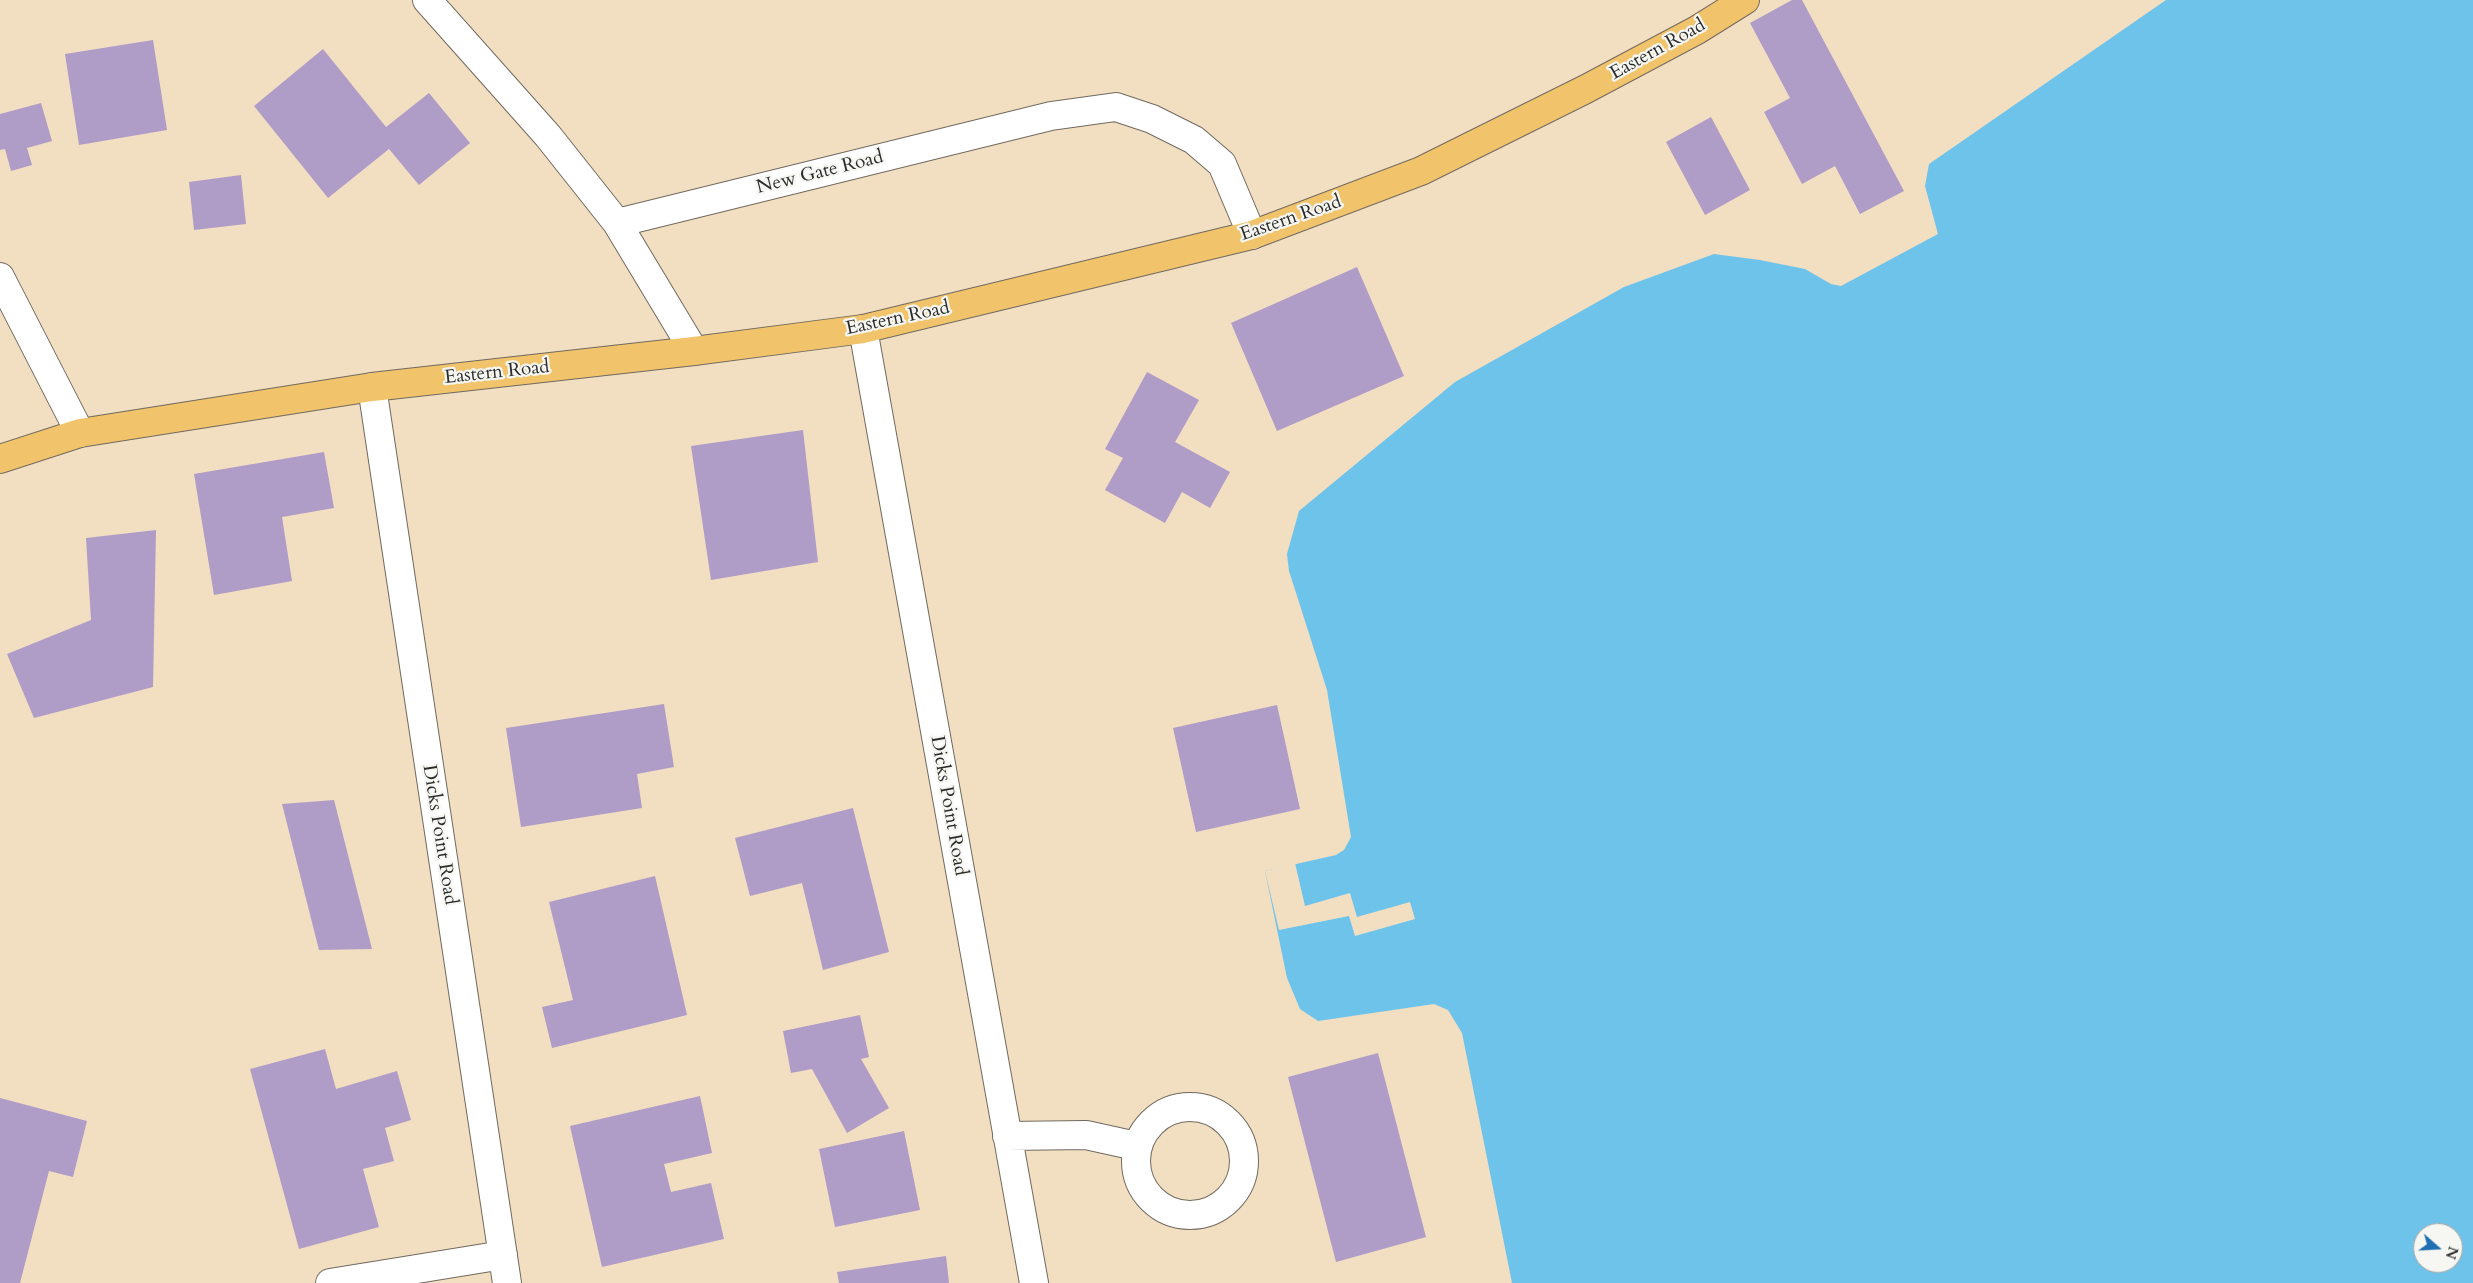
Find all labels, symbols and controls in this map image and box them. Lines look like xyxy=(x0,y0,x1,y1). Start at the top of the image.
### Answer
street label: Eastern Road xyxy=(1606,14,1710,86)
street label: New Gate Road xyxy=(754,146,886,200)
street label: Eastern Road xyxy=(1237,191,1345,247)
street label: Eastern Road xyxy=(844,297,952,341)
street label: Eastern Road xyxy=(443,356,551,390)
street label: Dicks Point Road xyxy=(924,734,972,878)
street label: Dicks Point Road xyxy=(417,763,461,907)
north arrow xyxy=(2413,1223,2463,1273)
text: N xyxy=(2441,1244,2463,1262)

